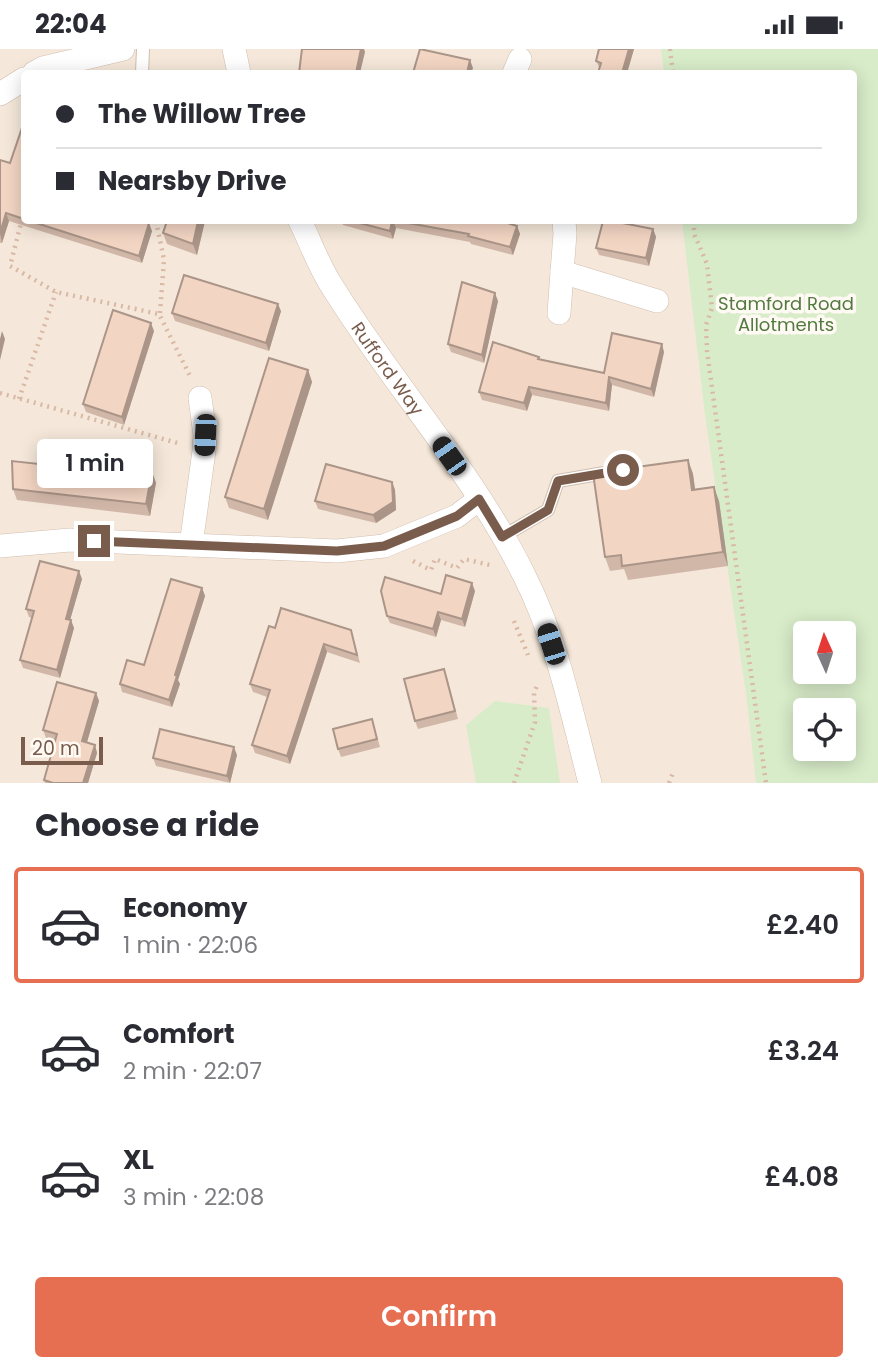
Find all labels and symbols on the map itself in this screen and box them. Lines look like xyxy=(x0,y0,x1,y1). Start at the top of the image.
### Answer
park label: Stamford Road Allotments xyxy=(718,291,854,337)
street label: Rufford Way xyxy=(346,317,430,420)
car xyxy=(194,413,217,457)
car xyxy=(429,433,470,479)
callout: 1 min xyxy=(36,440,152,489)
route start xyxy=(607,454,639,486)
route end xyxy=(78,525,110,557)
car xyxy=(535,621,568,667)
north arrow xyxy=(793,621,856,684)
scale bar xyxy=(21,734,103,766)

